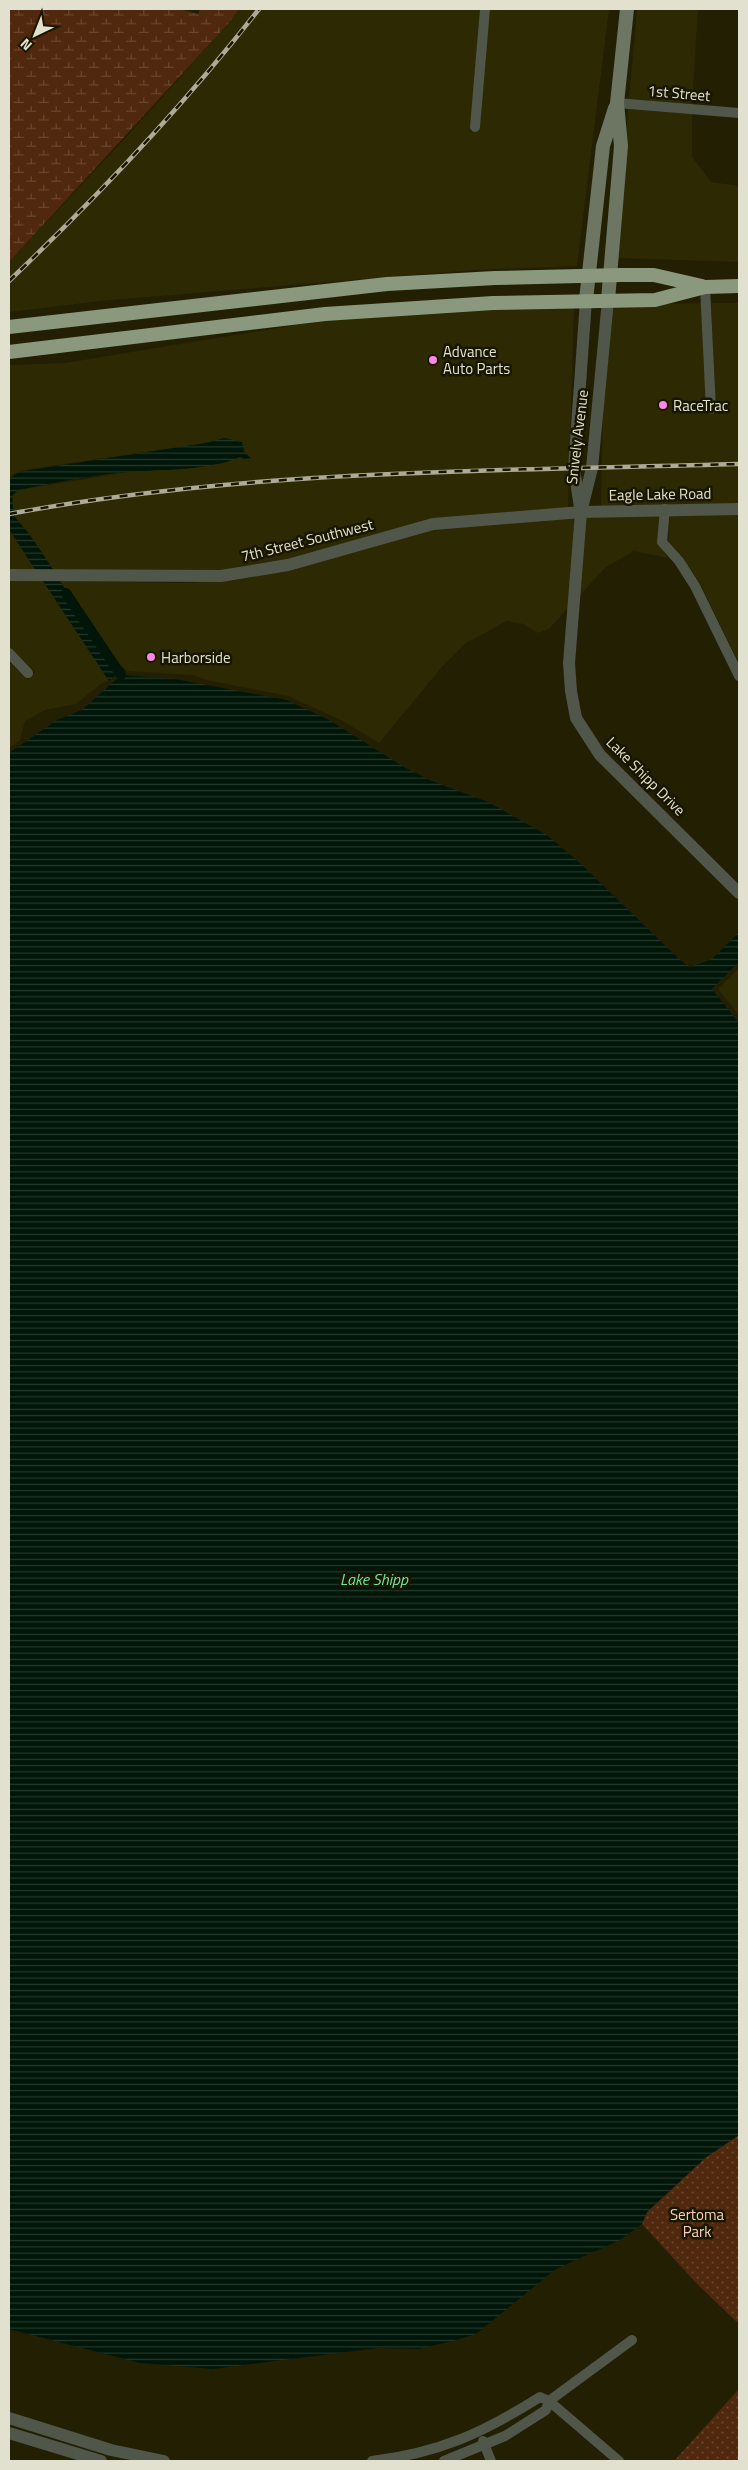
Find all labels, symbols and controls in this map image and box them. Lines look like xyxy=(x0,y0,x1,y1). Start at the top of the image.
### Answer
north arrow xyxy=(10,10,60,60)
text: N xyxy=(15,34,37,56)
street label: 1st Street xyxy=(647,79,712,107)
place label: Advance Auto Parts xyxy=(443,340,510,380)
marker: Advance Auto Parts xyxy=(427,354,439,366)
street label: Snively Avenue xyxy=(560,388,594,486)
place label: RaceTrac xyxy=(673,394,728,417)
marker: RaceTrac xyxy=(657,399,669,411)
street label: Eagle Lake Road xyxy=(608,482,712,506)
street label: 7th Street Southwest xyxy=(239,512,376,568)
place label: Harborside xyxy=(161,646,231,669)
marker: Harborside xyxy=(145,651,157,663)
street label: Lake Shipp Drive xyxy=(601,731,691,821)
water label: Lake Shipp xyxy=(340,1567,409,1591)
park label: Sertoma Park xyxy=(670,2203,725,2243)

